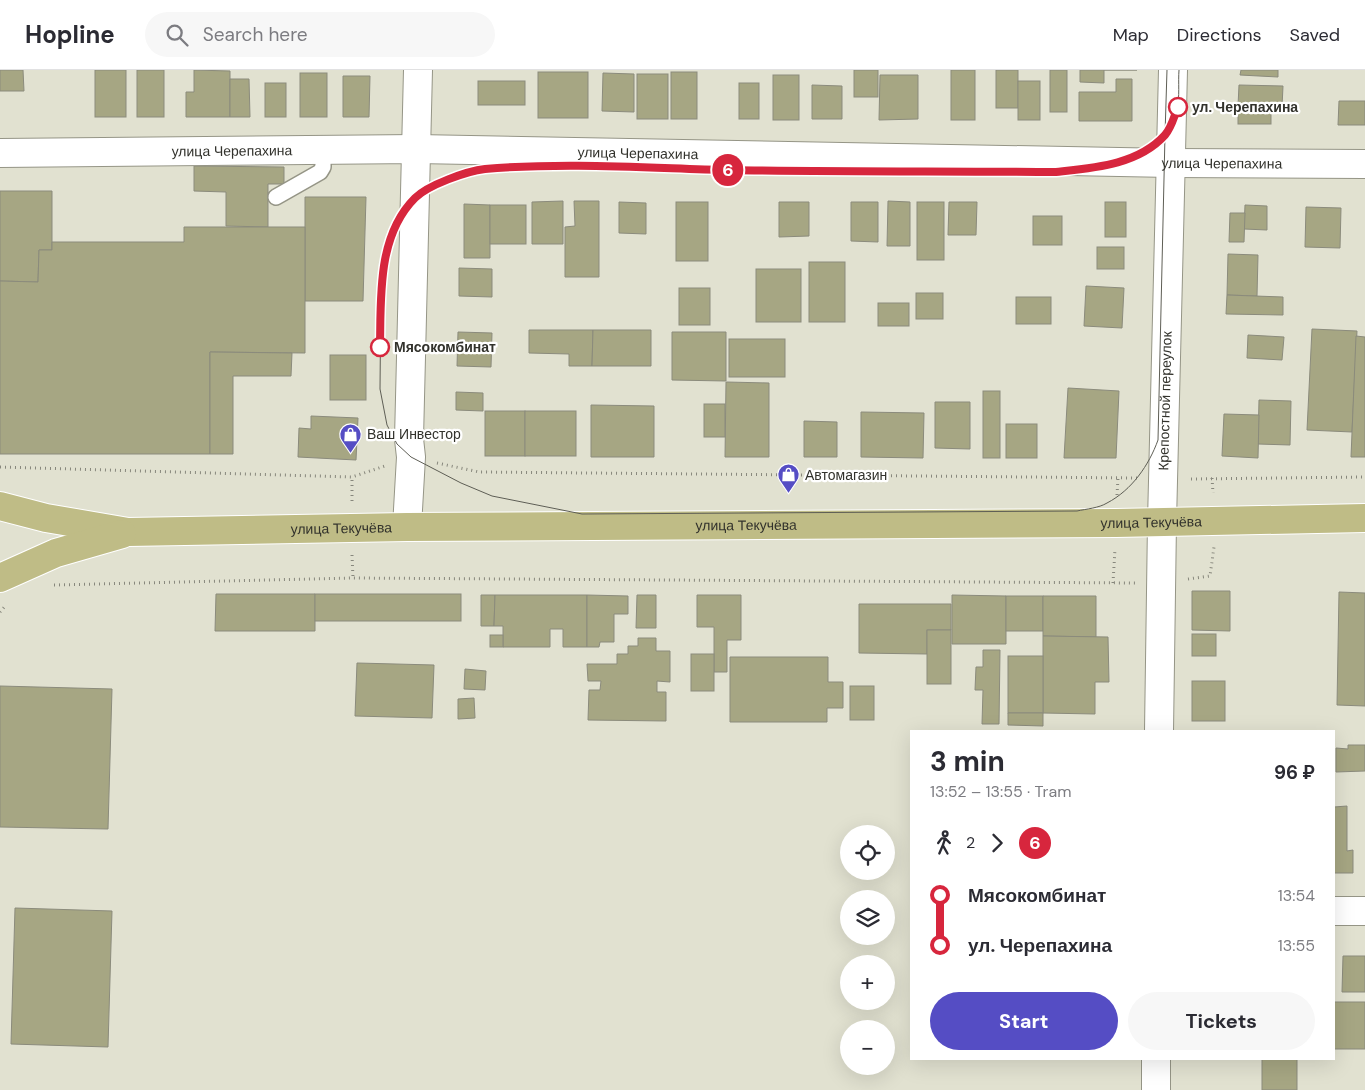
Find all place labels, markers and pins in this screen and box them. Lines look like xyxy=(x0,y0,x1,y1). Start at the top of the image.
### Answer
marker: ул. Черепахина xyxy=(1168,97,1188,117)
place label: ул. Черепахина xyxy=(1192,98,1298,116)
marker: Мясокомбинат xyxy=(370,337,390,357)
place label: Мясокомбинат xyxy=(394,338,496,356)
shop icon: Ваш Инвестор xyxy=(339,422,363,453)
place label: Ваш Инвестор xyxy=(367,425,461,443)
shop icon: Автомагазин xyxy=(777,463,801,494)
place label: Автомагазин xyxy=(805,466,887,484)

